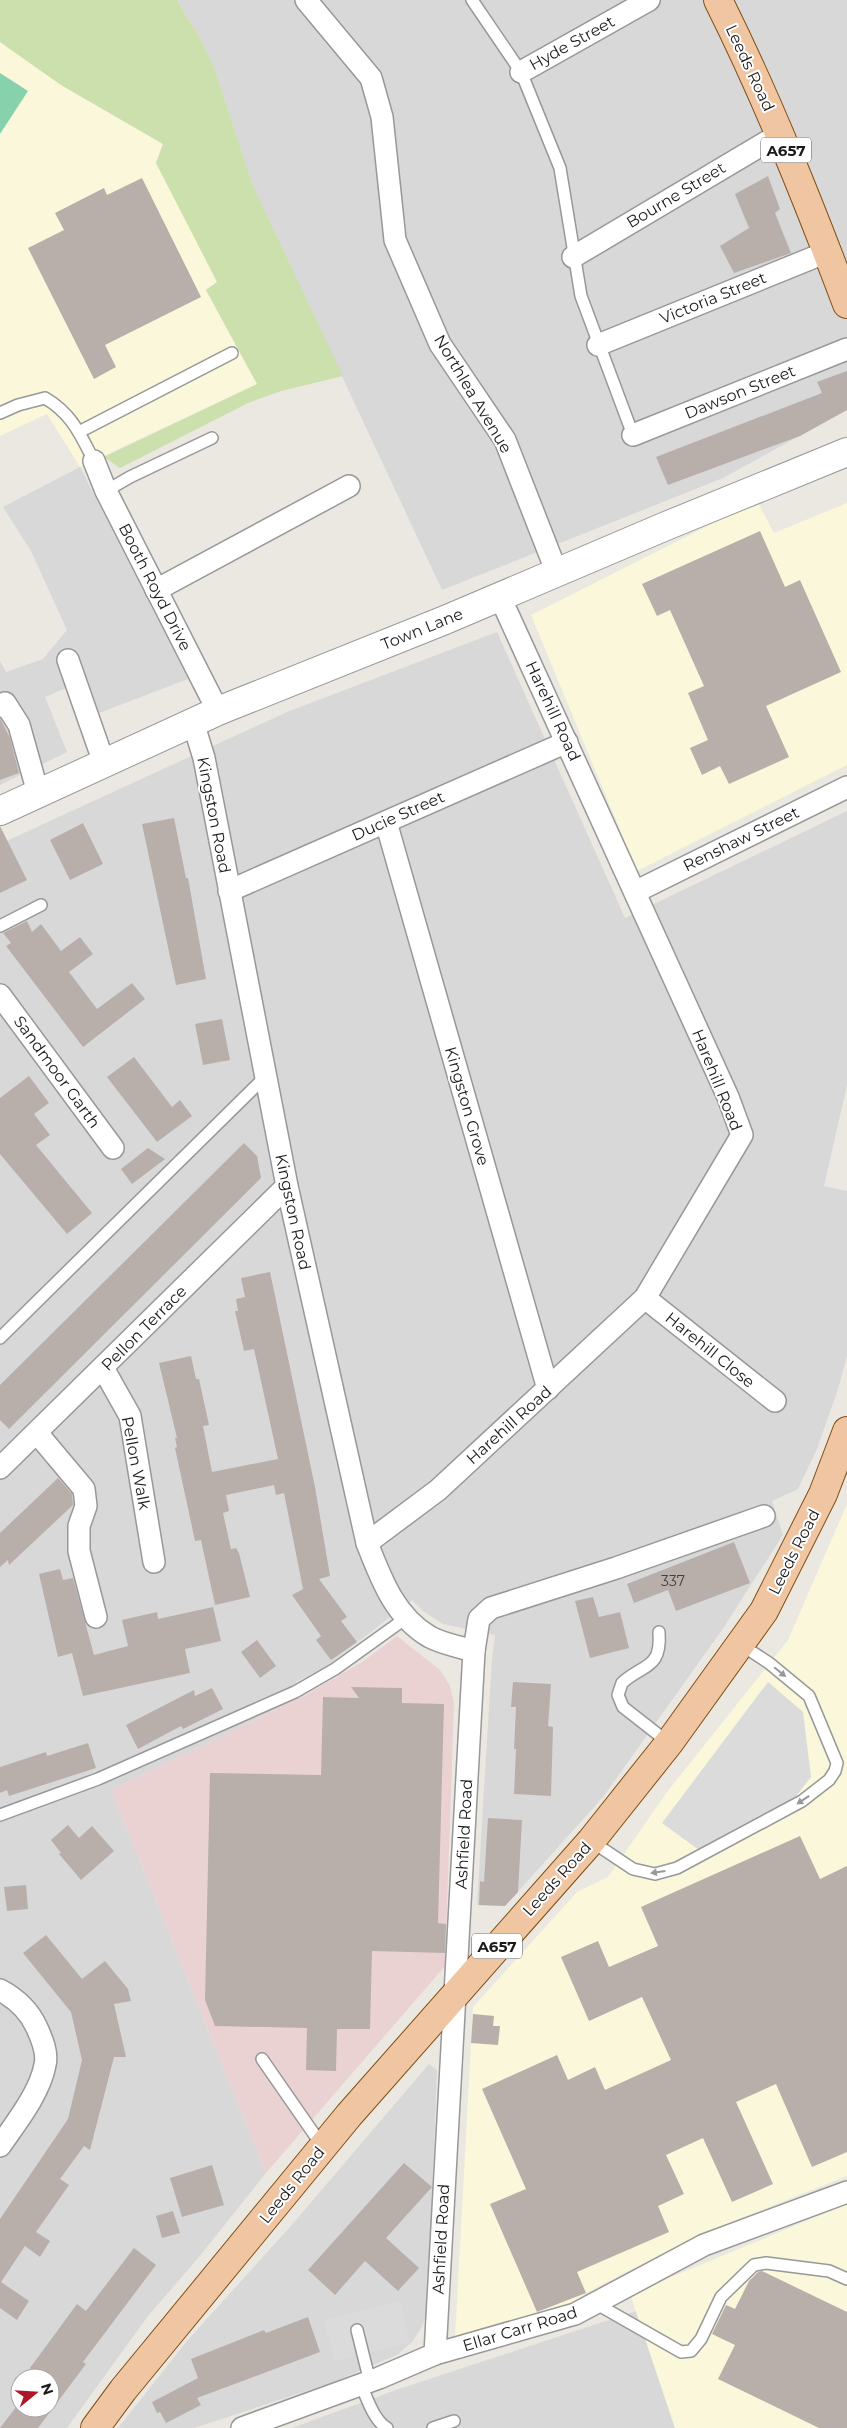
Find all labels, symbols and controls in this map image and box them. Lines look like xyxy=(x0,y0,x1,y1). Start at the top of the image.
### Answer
street label: Hyde Street xyxy=(526,12,618,74)
street label: Leeds Road xyxy=(722,22,778,114)
road number: A657 xyxy=(761,138,811,162)
street label: Bourne Street xyxy=(623,158,729,232)
street label: Victoria Street xyxy=(657,268,769,328)
street label: Northlea Avenue xyxy=(430,331,516,457)
street label: Dawson Street xyxy=(682,361,799,423)
street label: Booth Royd Drive xyxy=(115,520,195,654)
street label: Town Lane xyxy=(378,604,466,654)
street label: Harehill Road xyxy=(522,658,584,764)
street label: Kingston Road xyxy=(193,755,235,875)
street label: Ducie Street xyxy=(349,787,448,845)
street label: Renshaw Street xyxy=(680,802,802,875)
street label: Sandmoor Garth xyxy=(10,1012,104,1132)
street label: Harehill Road xyxy=(688,1026,746,1134)
street label: Kingston Grove xyxy=(441,1044,493,1168)
street label: Kingston Road xyxy=(271,1152,315,1272)
street label: Pellon Terrace xyxy=(97,1281,191,1375)
street label: Harehill Close xyxy=(662,1308,758,1392)
street label: Harehill Road xyxy=(462,1382,556,1468)
street label: Pellon Walk xyxy=(118,1415,154,1512)
street label: Leeds Road xyxy=(764,1506,824,1598)
house number: 337 xyxy=(661,1572,685,1590)
one-way arrow xyxy=(774,1666,786,1677)
street label: Ashfield Road xyxy=(452,1778,476,1890)
one-way arrow xyxy=(796,1795,809,1804)
street label: Leeds Road xyxy=(519,1838,595,1920)
one-way arrow xyxy=(650,1868,666,1876)
road number: A657 xyxy=(472,1934,522,1958)
street label: Leeds Road xyxy=(255,2143,329,2227)
street label: Ashfield Road xyxy=(429,2183,453,2295)
street label: Ellar Carr Road xyxy=(460,2303,580,2355)
north arrow xyxy=(10,2368,60,2418)
text: N xyxy=(37,2381,58,2397)

